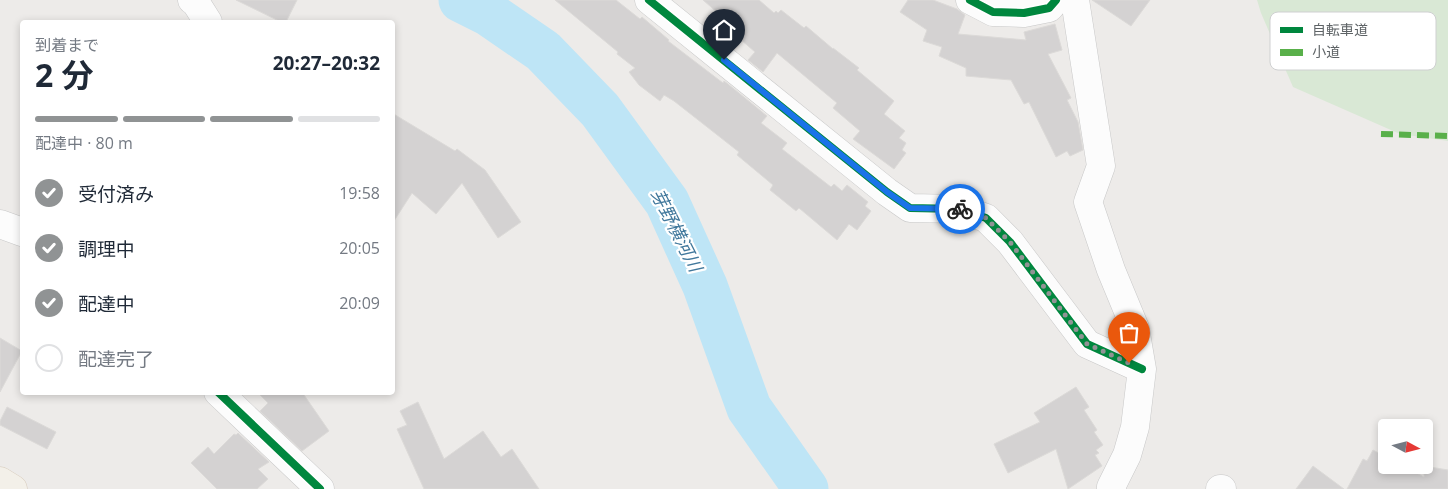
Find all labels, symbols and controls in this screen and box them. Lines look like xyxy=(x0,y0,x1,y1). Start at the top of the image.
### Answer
pin xyxy=(703,9,745,60)
legend xyxy=(1270,12,1436,70)
icon: home xyxy=(710,16,738,44)
text: 自転車道 xyxy=(1312,20,1368,39)
text: 到着まで xyxy=(35,34,99,56)
text: 小道 xyxy=(1312,42,1340,61)
text: 20:27–20:32 xyxy=(273,50,380,76)
text: 2 分 xyxy=(35,53,94,96)
text: 配達中 · 80 m xyxy=(35,132,133,154)
icon: check xyxy=(35,179,63,207)
text: 受付済み xyxy=(78,181,154,207)
text: 19:58 xyxy=(339,182,380,204)
water label: 芽野横河川 xyxy=(646,184,709,277)
courier xyxy=(935,184,985,234)
icon: bike xyxy=(946,195,974,223)
icon: check xyxy=(35,234,63,262)
text: 調理中 xyxy=(78,236,135,262)
text: 20:05 xyxy=(339,237,380,259)
icon: check xyxy=(35,289,63,317)
text: 配達中 xyxy=(78,291,135,317)
text: 20:09 xyxy=(339,292,380,314)
pin xyxy=(1108,312,1150,363)
icon: bag xyxy=(1115,319,1143,347)
text: 配達完了 xyxy=(78,346,154,372)
north arrow xyxy=(1378,419,1432,474)
map controls xyxy=(1378,419,1433,474)

